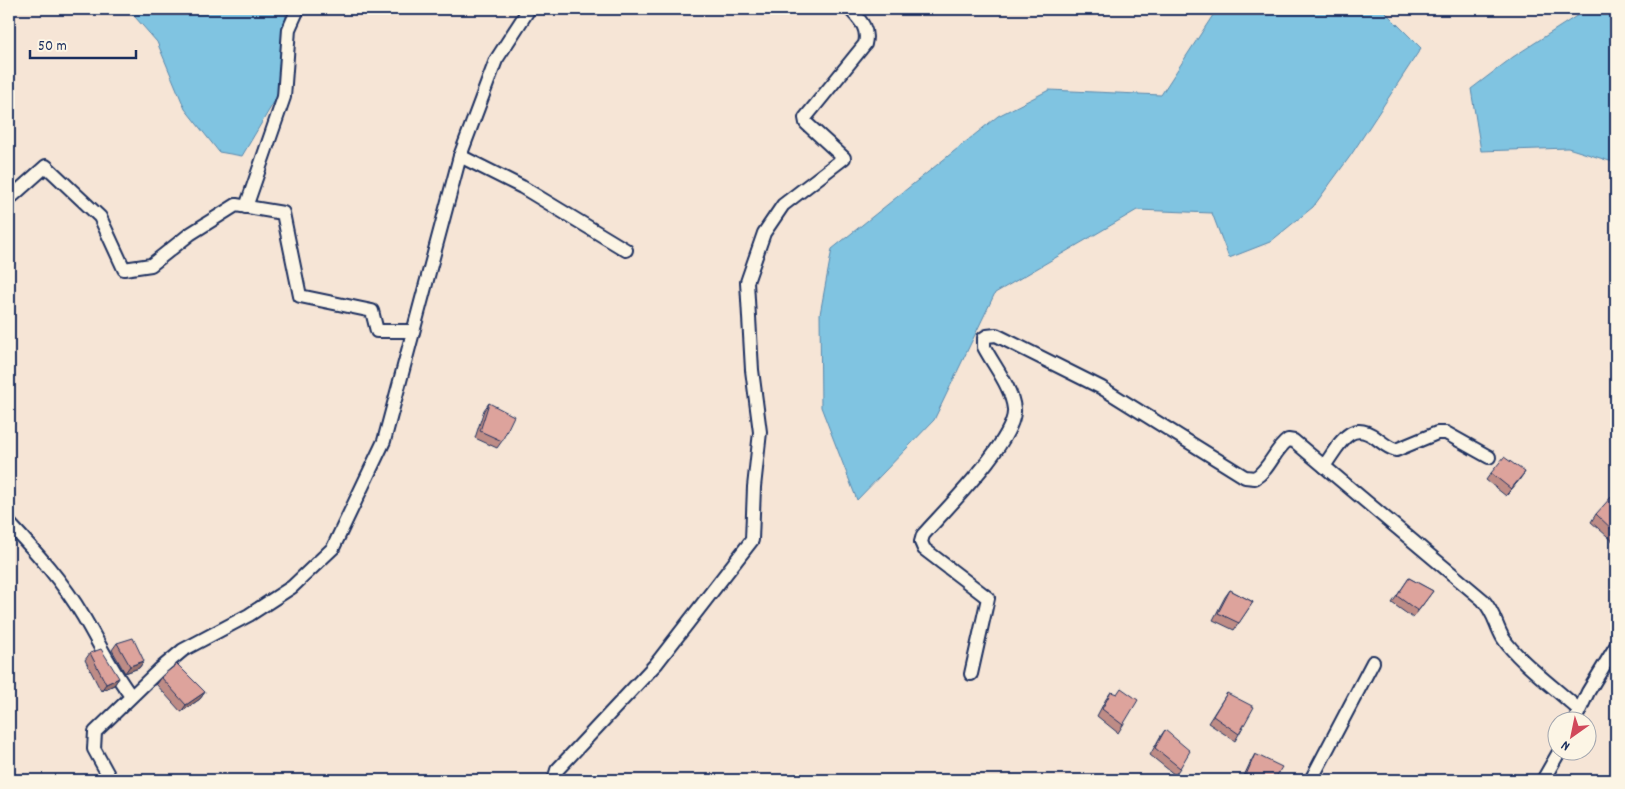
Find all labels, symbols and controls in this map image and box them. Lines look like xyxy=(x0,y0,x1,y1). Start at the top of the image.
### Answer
scale bar xyxy=(30,28,136,60)
text: 50 m xyxy=(38,36,67,58)
north arrow xyxy=(1548,712,1598,762)
text: N xyxy=(1558,735,1574,755)

